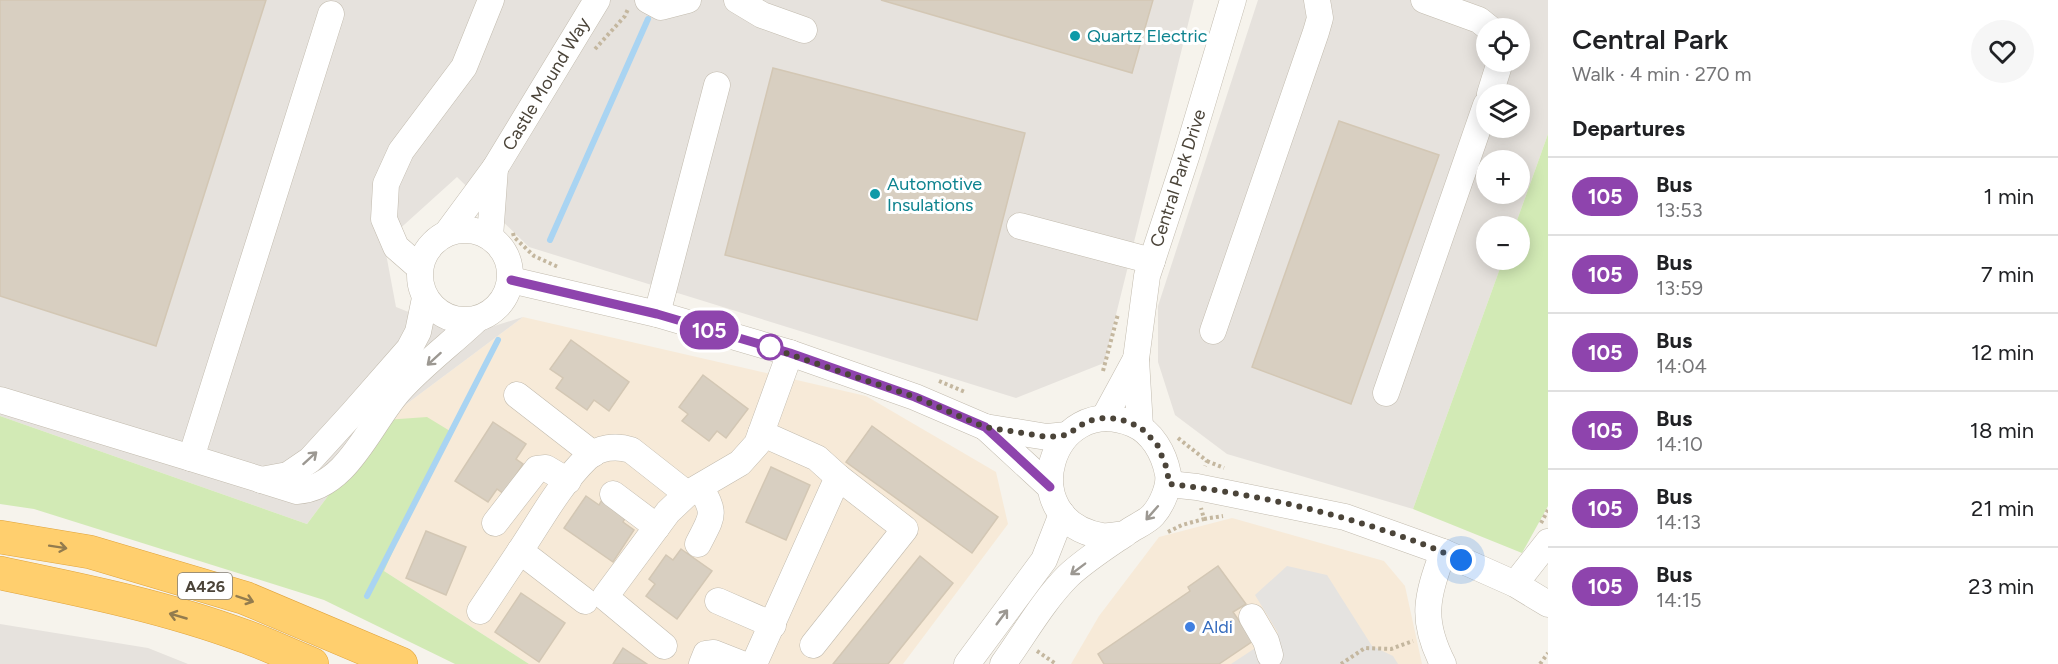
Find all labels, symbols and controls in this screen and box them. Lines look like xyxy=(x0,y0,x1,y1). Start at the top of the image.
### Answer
street label: Castle Mound Way xyxy=(498,13,595,155)
map controls xyxy=(1476,18,1530,270)
button: locate xyxy=(1476,18,1530,72)
button: heart xyxy=(1971,20,2034,83)
text: Central Park xyxy=(1572,22,1728,56)
place label: Quartz Electric xyxy=(1087,25,1208,47)
marker: Quartz Electric xyxy=(1068,29,1082,43)
text: Walk · 4 min · 270 m xyxy=(1572,62,1752,86)
button: layers xyxy=(1476,84,1530,138)
street label: Central Park Drive xyxy=(1145,106,1211,250)
text: Departures xyxy=(1572,115,1685,142)
button: + xyxy=(1476,150,1530,204)
text: Bus xyxy=(1656,171,1692,198)
place label: Automotive Insulations xyxy=(887,173,982,216)
text: 1 min xyxy=(1983,183,2034,210)
text: 105 xyxy=(1588,184,1622,209)
marker: Automotive Insulations xyxy=(868,187,882,201)
text: 13:53 xyxy=(1656,198,1703,222)
button: − xyxy=(1476,216,1530,270)
text: Bus xyxy=(1656,249,1692,276)
text: 7 min xyxy=(1981,261,2034,288)
text: 105 xyxy=(1588,262,1622,287)
text: 13:59 xyxy=(1656,276,1703,300)
line badge: 105 xyxy=(674,310,744,350)
text: 105 xyxy=(692,318,726,343)
text: Bus xyxy=(1656,327,1692,354)
unlabelled marker xyxy=(757,334,783,360)
text: 12 min xyxy=(1971,339,2034,366)
text: 105 xyxy=(1588,340,1622,365)
one-way arrow xyxy=(427,352,442,366)
text: 14:04 xyxy=(1656,354,1707,378)
text: Bus xyxy=(1656,405,1692,432)
text: 18 min xyxy=(1970,417,2034,444)
text: 105 xyxy=(1588,418,1622,443)
text: 14:10 xyxy=(1656,432,1703,456)
one-way arrow xyxy=(302,451,317,465)
text: Bus xyxy=(1656,483,1692,510)
text: 21 min xyxy=(1971,495,2034,522)
text: 105 xyxy=(1588,496,1622,521)
one-way arrow xyxy=(1145,505,1158,521)
text: 14:13 xyxy=(1656,510,1701,534)
one-way arrow xyxy=(47,541,67,552)
your location xyxy=(1446,545,1476,575)
text: Bus xyxy=(1656,561,1692,588)
one-way arrow xyxy=(1070,562,1086,575)
road number: A426 xyxy=(178,573,232,599)
text: 23 min xyxy=(1968,573,2034,600)
text: 105 xyxy=(1588,574,1622,599)
text: 14:15 xyxy=(1656,588,1702,612)
one-way arrow xyxy=(236,594,254,605)
one-way arrow xyxy=(995,609,1008,625)
one-way arrow xyxy=(169,610,188,621)
place label: Aldi xyxy=(1202,616,1233,638)
marker: Aldi xyxy=(1183,620,1197,634)

